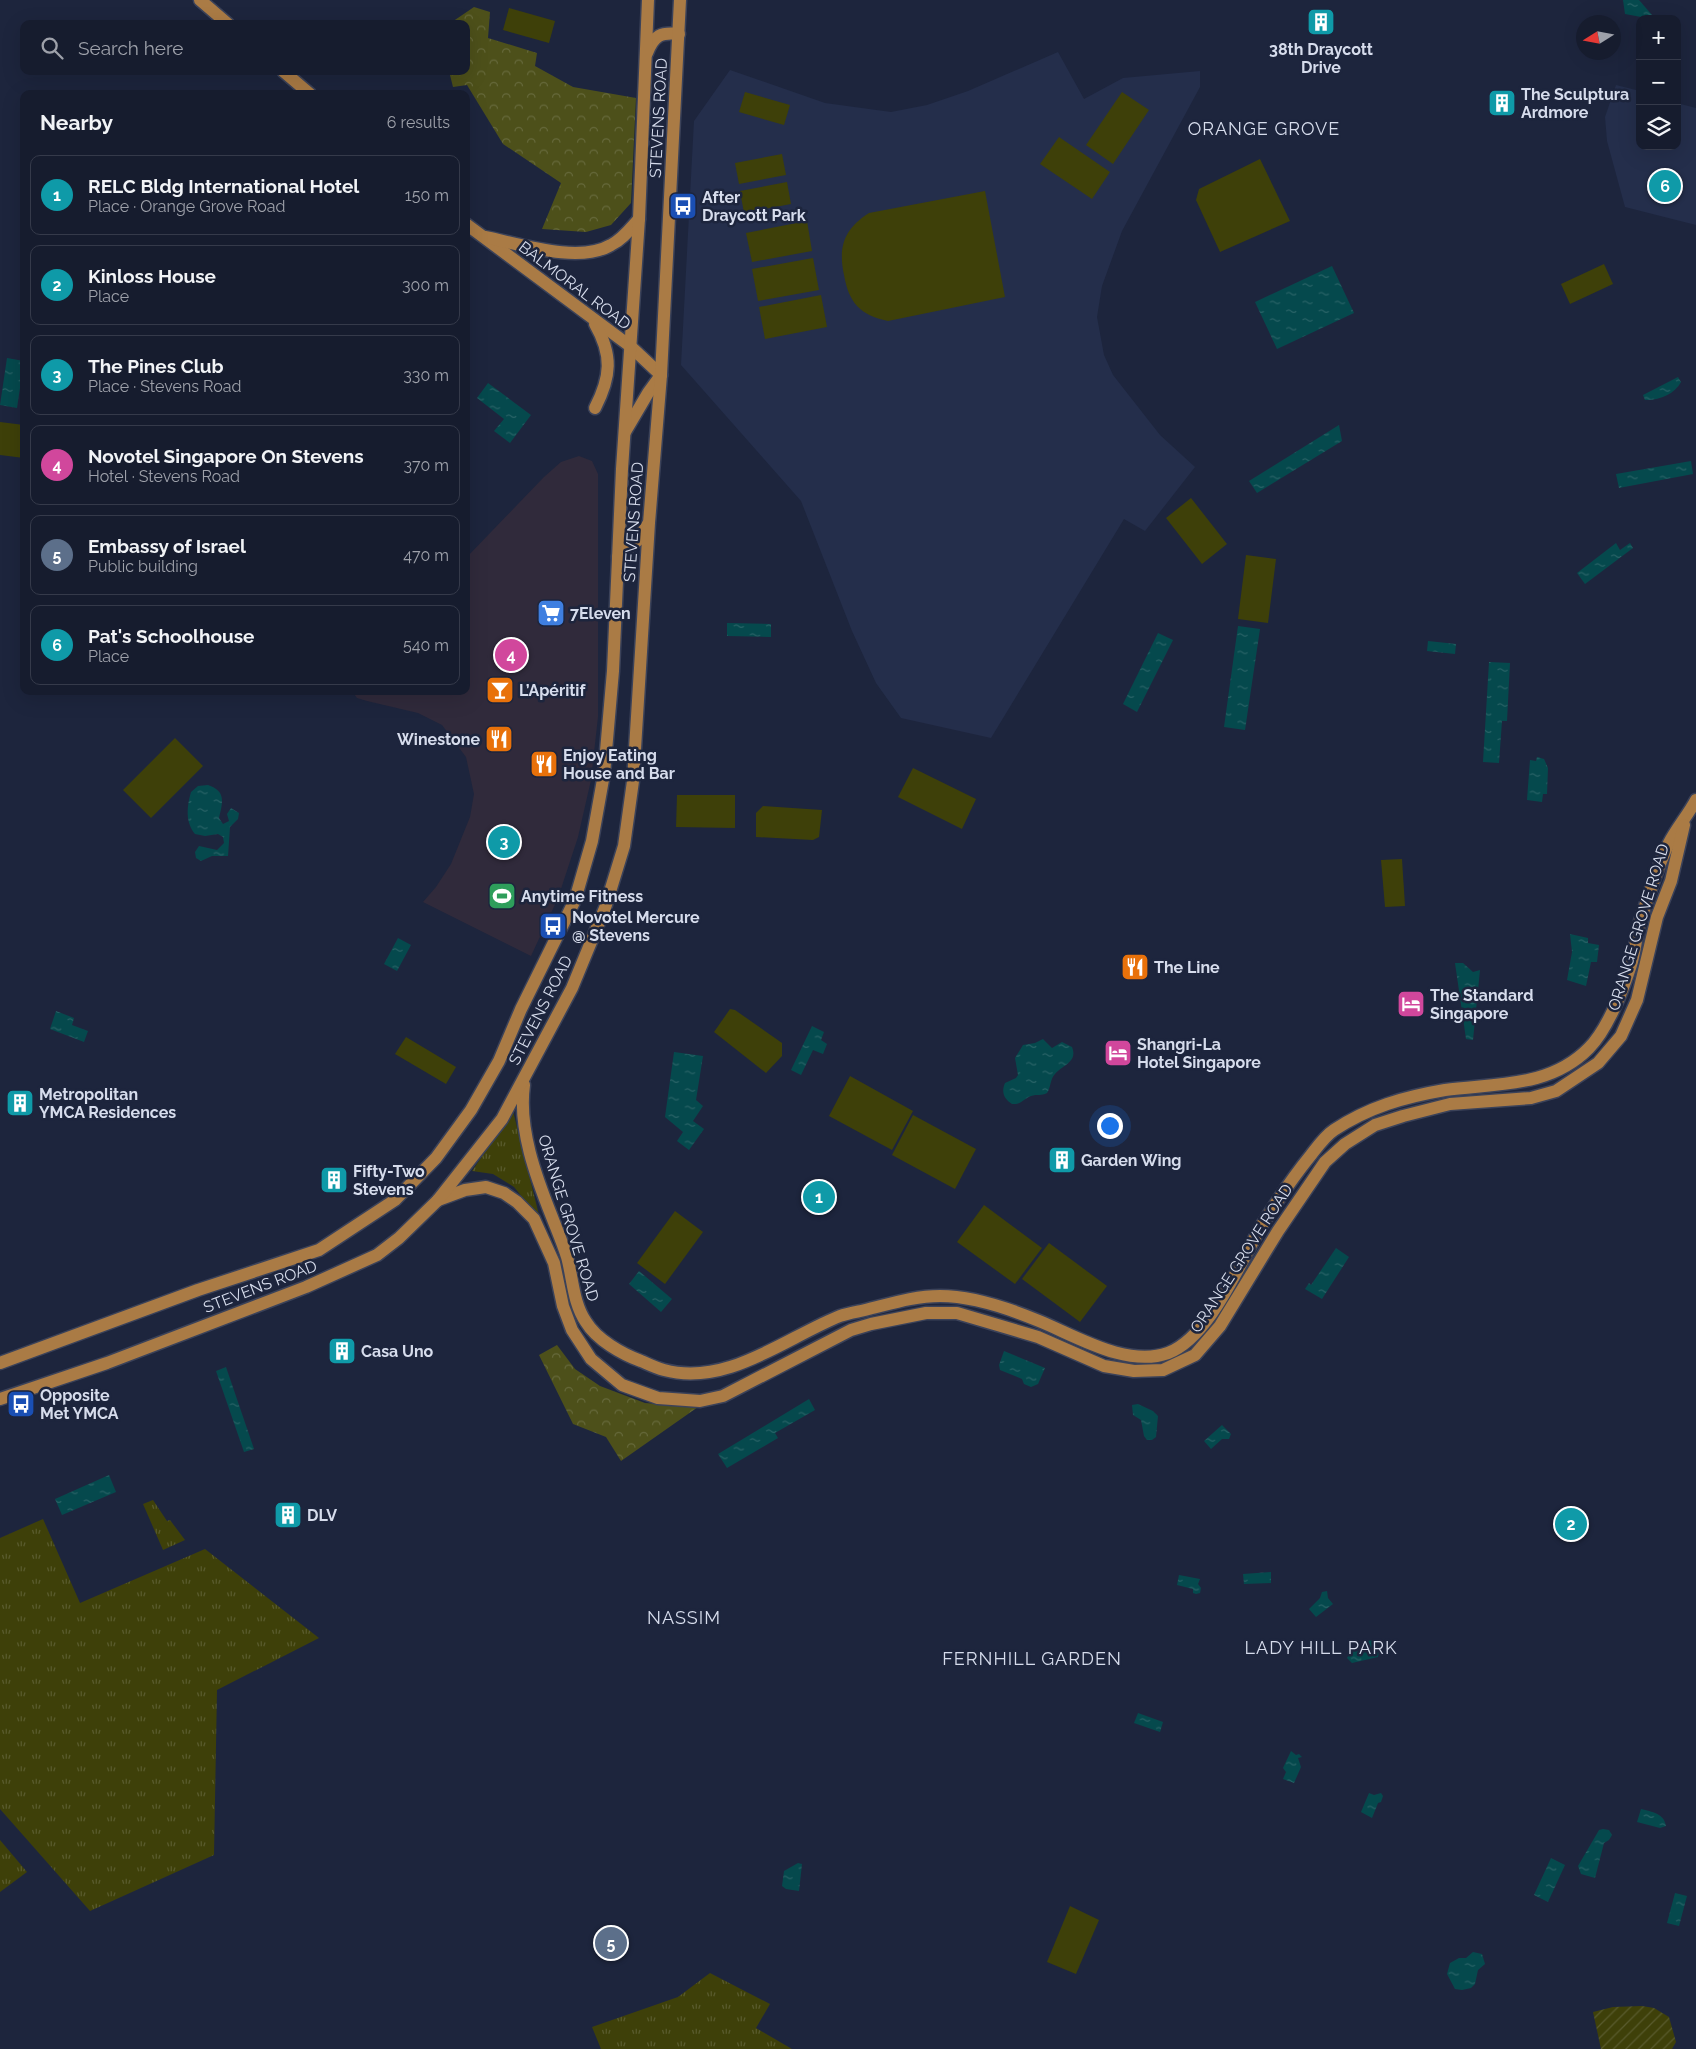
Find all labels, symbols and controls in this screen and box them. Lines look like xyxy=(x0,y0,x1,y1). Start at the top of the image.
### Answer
building icon: 38th Draycott Drive xyxy=(1306,7,1336,37)
north arrow xyxy=(1576,15,1621,60)
map controls xyxy=(1636,15,1681,150)
button: + xyxy=(1636,15,1681,60)
search box xyxy=(20,20,470,75)
icon: search xyxy=(38,34,66,62)
text: Search here xyxy=(78,37,184,59)
place label: 38th Draycott Drive xyxy=(1269,40,1373,77)
street label: STEVENS ROAD xyxy=(646,57,671,179)
button: − xyxy=(1636,60,1681,105)
place label: The Sculptura Ardmore xyxy=(1521,85,1629,122)
building icon: The Sculptura Ardmore xyxy=(1487,88,1517,118)
button: layers xyxy=(1636,105,1681,150)
text: Nearby xyxy=(40,110,113,135)
text: 6 results xyxy=(387,113,450,132)
district label: ORANGE GROVE xyxy=(1188,118,1340,139)
pin: 6 xyxy=(1649,167,1681,205)
text: RELC Bldg International Hotel xyxy=(88,175,359,197)
text: 1 xyxy=(53,186,61,205)
text: 150 m xyxy=(405,186,449,205)
place label: After Draycott Park xyxy=(702,188,806,225)
bus stop icon: After Draycott Park xyxy=(668,191,698,221)
text: Place · Orange Grove Road xyxy=(88,197,285,216)
street label: BALMORAL ROAD xyxy=(515,237,634,334)
text: Kinloss House xyxy=(88,265,216,287)
text: 2 xyxy=(52,276,62,295)
text: 300 m xyxy=(402,276,449,295)
text: Place xyxy=(88,287,129,306)
text: The Pines Club xyxy=(88,355,224,377)
text: 3 xyxy=(53,366,61,385)
text: 330 m xyxy=(403,366,449,385)
text: Place · Stevens Road xyxy=(88,377,241,396)
text: Novotel Singapore On Stevens xyxy=(88,445,364,467)
text: 4 xyxy=(52,456,62,475)
text: 370 m xyxy=(403,456,449,475)
street label: STEVENS ROAD xyxy=(620,461,647,583)
text: Hotel · Stevens Road xyxy=(88,467,240,486)
text: Embassy of Israel xyxy=(88,535,246,557)
text: 5 xyxy=(53,546,61,565)
text: 470 m xyxy=(403,546,449,565)
text: Public building xyxy=(88,557,198,576)
supermarket icon: 7Eleven xyxy=(536,598,566,628)
place label: 7Eleven xyxy=(570,604,631,623)
text: Pat's Schoolhouse xyxy=(88,625,254,647)
text: 6 xyxy=(52,636,62,655)
text: 540 m xyxy=(403,636,449,655)
pin: 4 xyxy=(495,636,527,674)
text: Place xyxy=(88,647,129,666)
bar icon: L’Apéritif xyxy=(485,675,515,705)
place label: L’Apéritif xyxy=(519,681,586,700)
restaurant icon: Winestone xyxy=(484,724,514,754)
place label: Winestone xyxy=(397,730,480,749)
place label: Enjoy Eating House and Bar xyxy=(563,746,675,783)
restaurant icon: Enjoy Eating House and Bar xyxy=(529,749,559,779)
pin: 3 xyxy=(488,823,520,861)
street label: ORANGE GROVE ROAD xyxy=(1604,841,1673,1013)
sports icon: Anytime Fitness xyxy=(487,881,517,911)
place label: Anytime Fitness xyxy=(521,887,643,906)
place label: Novotel Mercure @ Stevens xyxy=(572,908,700,945)
bus stop icon: Novotel Mercure @ Stevens xyxy=(538,911,568,941)
street label: STEVENS ROAD xyxy=(505,952,576,1068)
restaurant icon: The Line xyxy=(1120,952,1150,982)
place label: The Line xyxy=(1154,958,1220,977)
place label: The Standard Singapore xyxy=(1430,986,1534,1023)
hotel icon: The Standard Singapore xyxy=(1396,989,1426,1019)
place label: Shangri-La Hotel Singapore xyxy=(1137,1035,1261,1072)
hotel icon: Shangri-La Hotel Singapore xyxy=(1103,1038,1133,1068)
place label: Metropolitan YMCA Residences xyxy=(39,1085,176,1122)
building icon: Metropolitan YMCA Residences xyxy=(5,1088,35,1118)
your location xyxy=(1097,1113,1123,1139)
street label: ORANGE GROVE ROAD xyxy=(534,1132,603,1304)
building icon: Garden Wing xyxy=(1047,1145,1077,1175)
place label: Garden Wing xyxy=(1081,1151,1181,1170)
place label: Fifty-Two Stevens xyxy=(353,1162,425,1199)
building icon: Fifty-Two Stevens xyxy=(319,1165,349,1195)
pin: 1 xyxy=(803,1178,835,1216)
street label: ORANGE GROVE ROAD xyxy=(1186,1180,1297,1336)
street label: STEVENS ROAD xyxy=(201,1256,320,1317)
building icon: Casa Uno xyxy=(327,1336,357,1366)
place label: Casa Uno xyxy=(361,1342,434,1361)
place label: Opposite Met YMCA xyxy=(40,1386,119,1423)
bus stop icon: Opposite Met YMCA xyxy=(6,1389,36,1419)
building icon: DLV xyxy=(273,1500,303,1530)
pin: 2 xyxy=(1555,1505,1587,1543)
place label: DLV xyxy=(307,1506,337,1525)
district label: NASSIM xyxy=(647,1607,721,1628)
district label: LADY HILL PARK xyxy=(1244,1637,1398,1658)
district label: FERNHILL GARDEN xyxy=(942,1648,1122,1669)
pin: 5 xyxy=(595,1924,627,1962)

